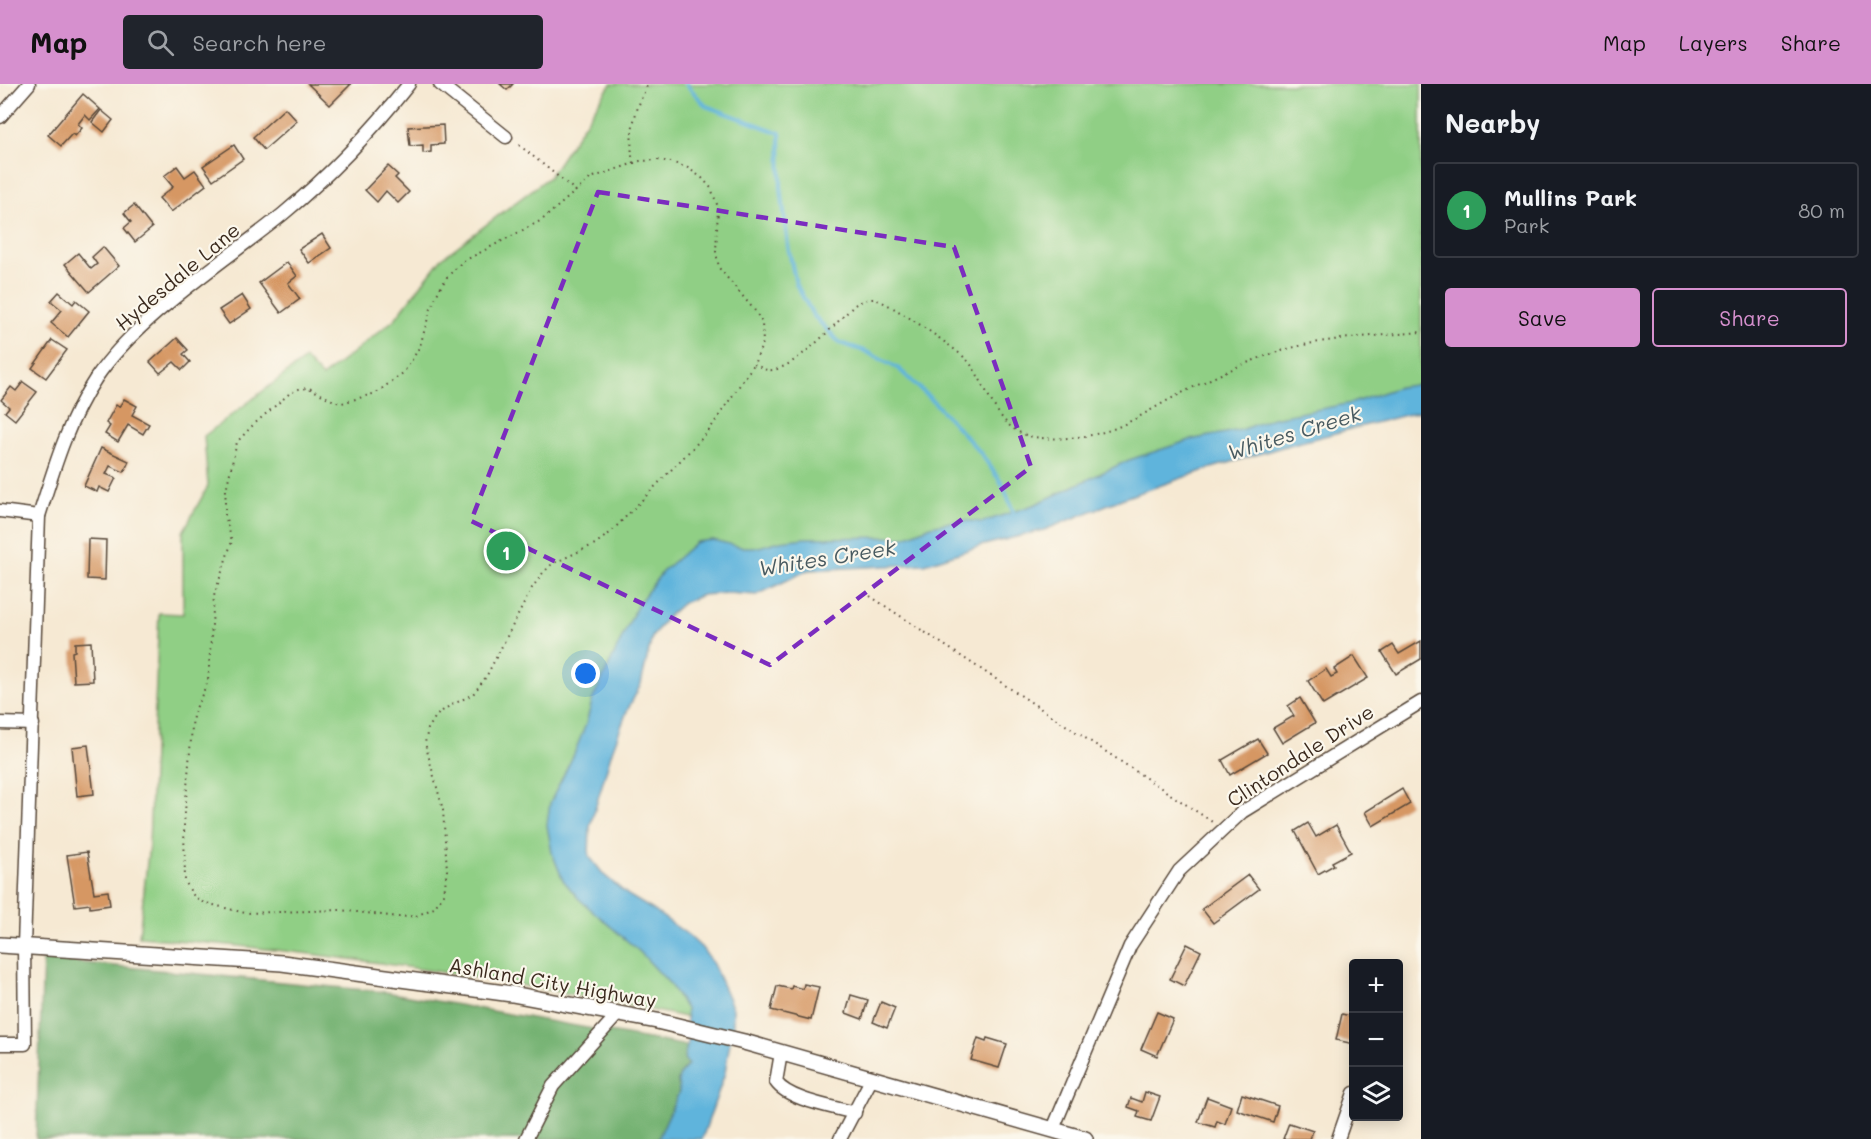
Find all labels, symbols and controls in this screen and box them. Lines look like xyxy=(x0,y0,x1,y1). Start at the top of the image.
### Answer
search box xyxy=(123,15,543,69)
text: Map xyxy=(30,24,87,60)
icon: search xyxy=(144,26,177,59)
text: Search here xyxy=(192,28,326,57)
text: Map xyxy=(1603,29,1646,56)
text: Layers xyxy=(1679,29,1748,56)
text: Share xyxy=(1781,29,1841,56)
text: Nearby xyxy=(1445,106,1540,140)
text: Mullins Park xyxy=(1504,183,1637,212)
text: 1 xyxy=(1462,197,1471,223)
text: 80 m xyxy=(1798,197,1845,223)
text: Park xyxy=(1504,212,1549,238)
street label: Hydesdale Lane xyxy=(109,216,245,336)
button: Save xyxy=(1445,288,1640,347)
button: Share xyxy=(1652,288,1847,347)
water label: Whites Creek xyxy=(1224,399,1365,465)
pin: 1 xyxy=(486,528,526,574)
water label: Whites Creek xyxy=(756,533,898,581)
your location xyxy=(571,659,600,688)
street label: Clintondale Drive xyxy=(1222,698,1378,812)
street label: Ashland City Highway xyxy=(447,951,659,1013)
map controls xyxy=(1349,959,1403,1121)
button: + xyxy=(1349,959,1403,1013)
button: − xyxy=(1349,1013,1403,1067)
button: layers xyxy=(1349,1067,1403,1121)

